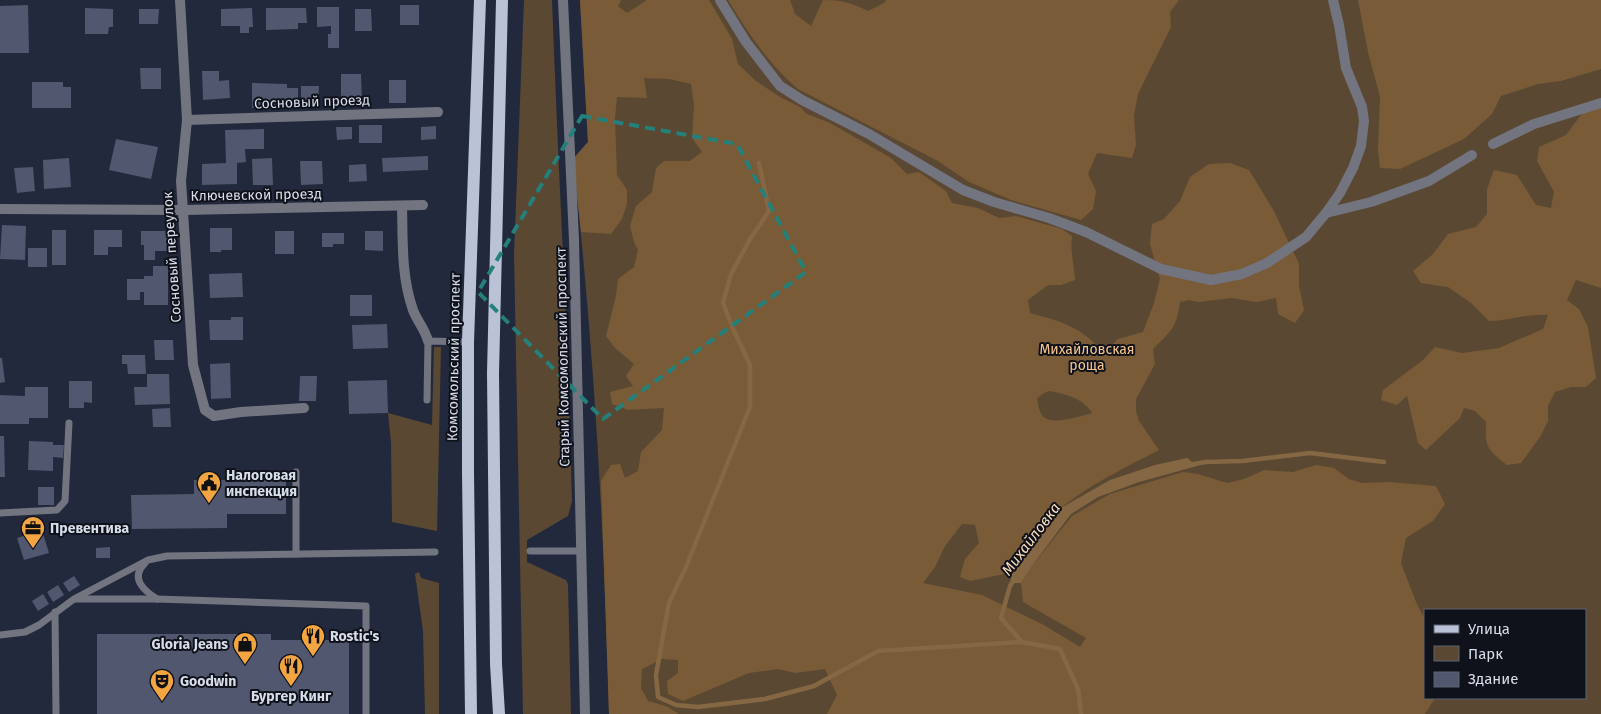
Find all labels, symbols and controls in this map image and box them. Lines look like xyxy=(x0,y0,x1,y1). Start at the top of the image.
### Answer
street label: Сосновый проезд xyxy=(254,91,370,113)
street label: Ключевской проезд xyxy=(190,185,322,205)
street label: Сосновый переулок xyxy=(159,190,185,323)
street label: Старый Комсомольский проспект xyxy=(553,246,573,467)
street label: Комсомольский проспект xyxy=(444,272,464,441)
park label: Михайловская роща xyxy=(1039,341,1135,374)
place label: Налоговая инспекция xyxy=(226,467,297,500)
public building icon: Налоговая инспекция xyxy=(196,470,222,504)
water label: Михайловка xyxy=(998,499,1064,579)
office icon: Превентива xyxy=(20,515,46,549)
place label: Превентива xyxy=(50,520,130,537)
legend xyxy=(1424,609,1586,699)
text: Улица xyxy=(1468,620,1510,638)
restaurant icon: Rostic's xyxy=(300,623,326,657)
place label: Rostic's xyxy=(330,628,380,645)
shop icon: Gloria Jeans xyxy=(232,631,258,665)
place label: Gloria Jeans xyxy=(152,636,228,653)
text: Парк xyxy=(1468,645,1503,663)
restaurant icon: Бургер Кинг xyxy=(278,653,304,687)
theatre icon: Goodwin xyxy=(149,668,175,702)
text: Здание xyxy=(1468,670,1518,688)
place label: Goodwin xyxy=(180,673,236,690)
place label: Бургер Кинг xyxy=(251,688,332,705)

